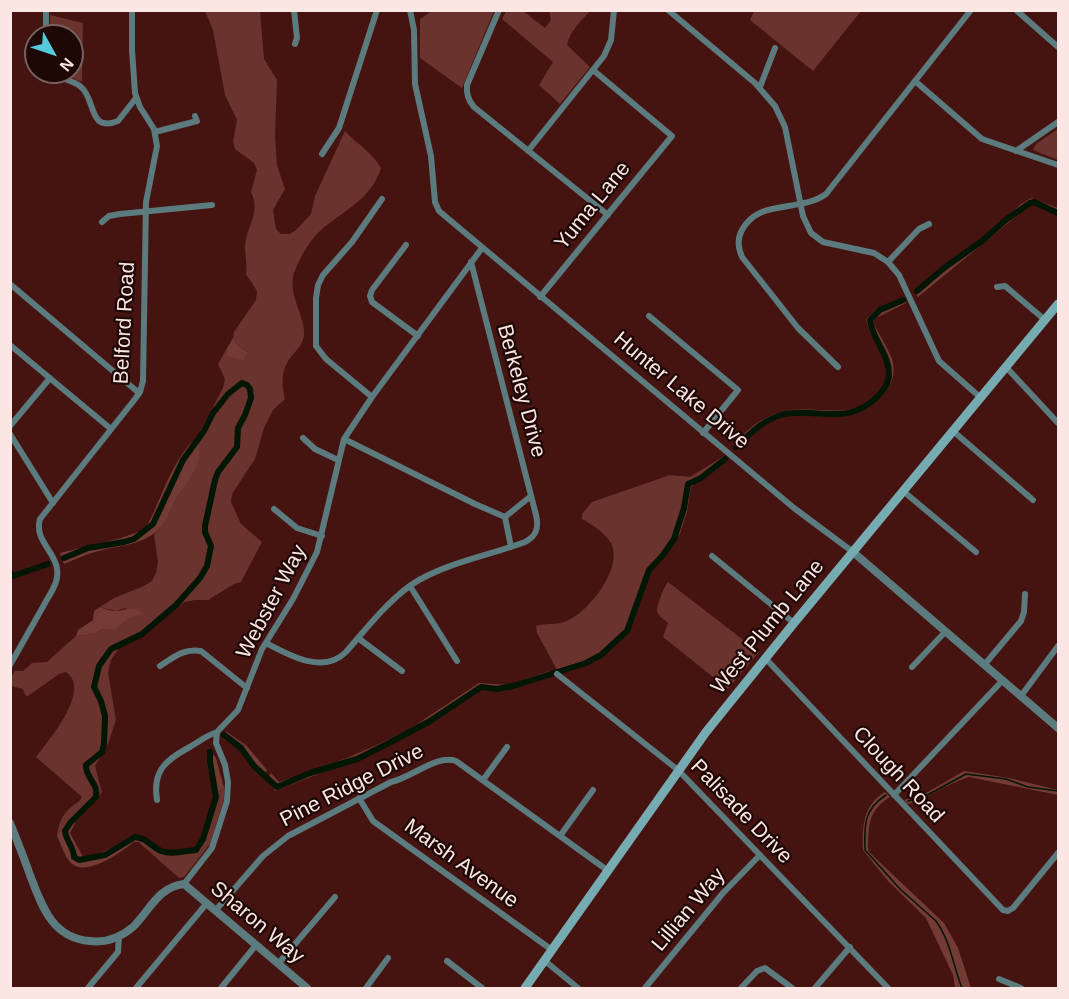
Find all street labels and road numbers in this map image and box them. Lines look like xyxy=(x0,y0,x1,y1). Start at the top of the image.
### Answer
street label: Yuma Lane xyxy=(550,157,636,255)
street label: Belford Road xyxy=(109,261,141,385)
street label: Berkeley Drive xyxy=(491,322,551,460)
street label: Hunter Lake Drive xyxy=(608,327,754,455)
street label: Webster Way xyxy=(232,541,312,663)
street label: West Plumb Lane xyxy=(706,555,830,699)
street label: Clough Road xyxy=(847,722,949,828)
street label: Pine Ridge Drive xyxy=(276,739,428,833)
street label: Palisade Drive xyxy=(685,755,797,869)
street label: Marsh Avenue xyxy=(399,814,523,914)
street label: Lillian Way xyxy=(647,863,731,957)
street label: Sharon Way xyxy=(205,876,309,970)

